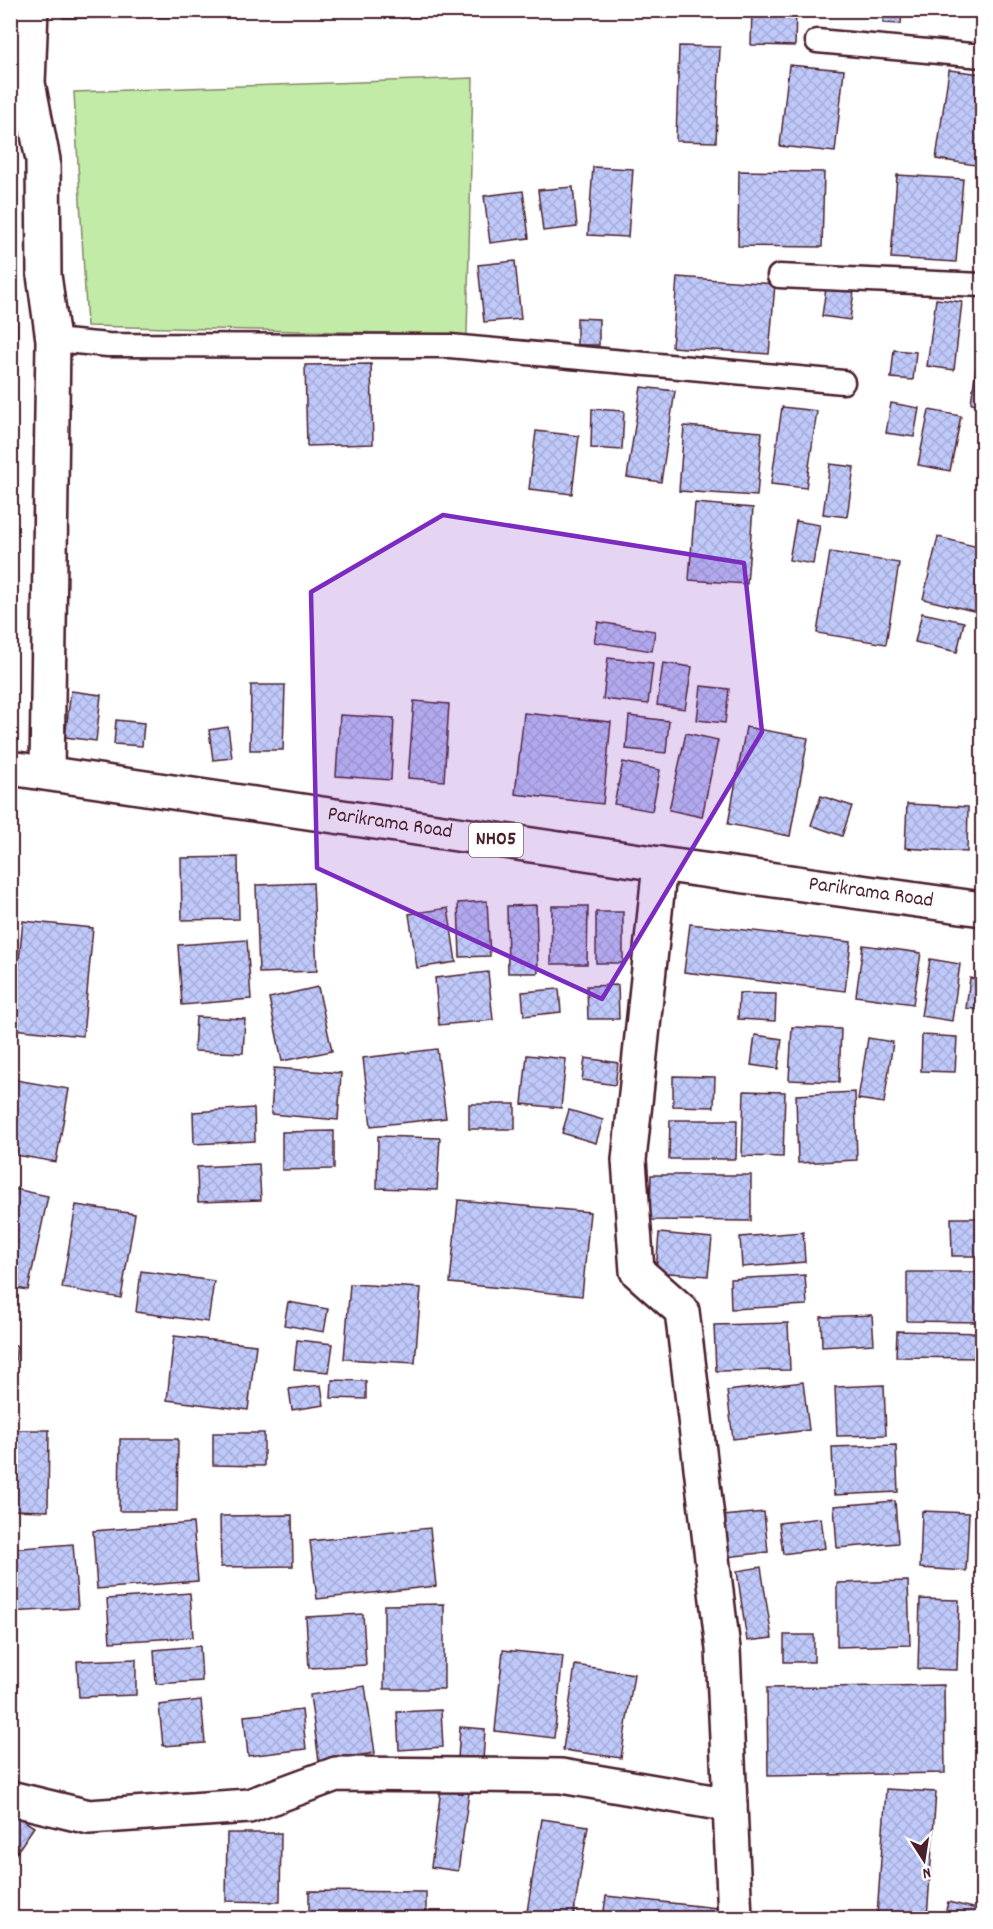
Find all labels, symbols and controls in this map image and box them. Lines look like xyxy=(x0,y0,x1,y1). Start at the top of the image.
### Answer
street label: Parikrama Road xyxy=(325,800,454,848)
road number: NH05 xyxy=(469,823,523,857)
street label: Parikrama Road xyxy=(807,870,935,917)
north arrow xyxy=(894,1830,954,1890)
text: N xyxy=(920,1860,933,1884)

